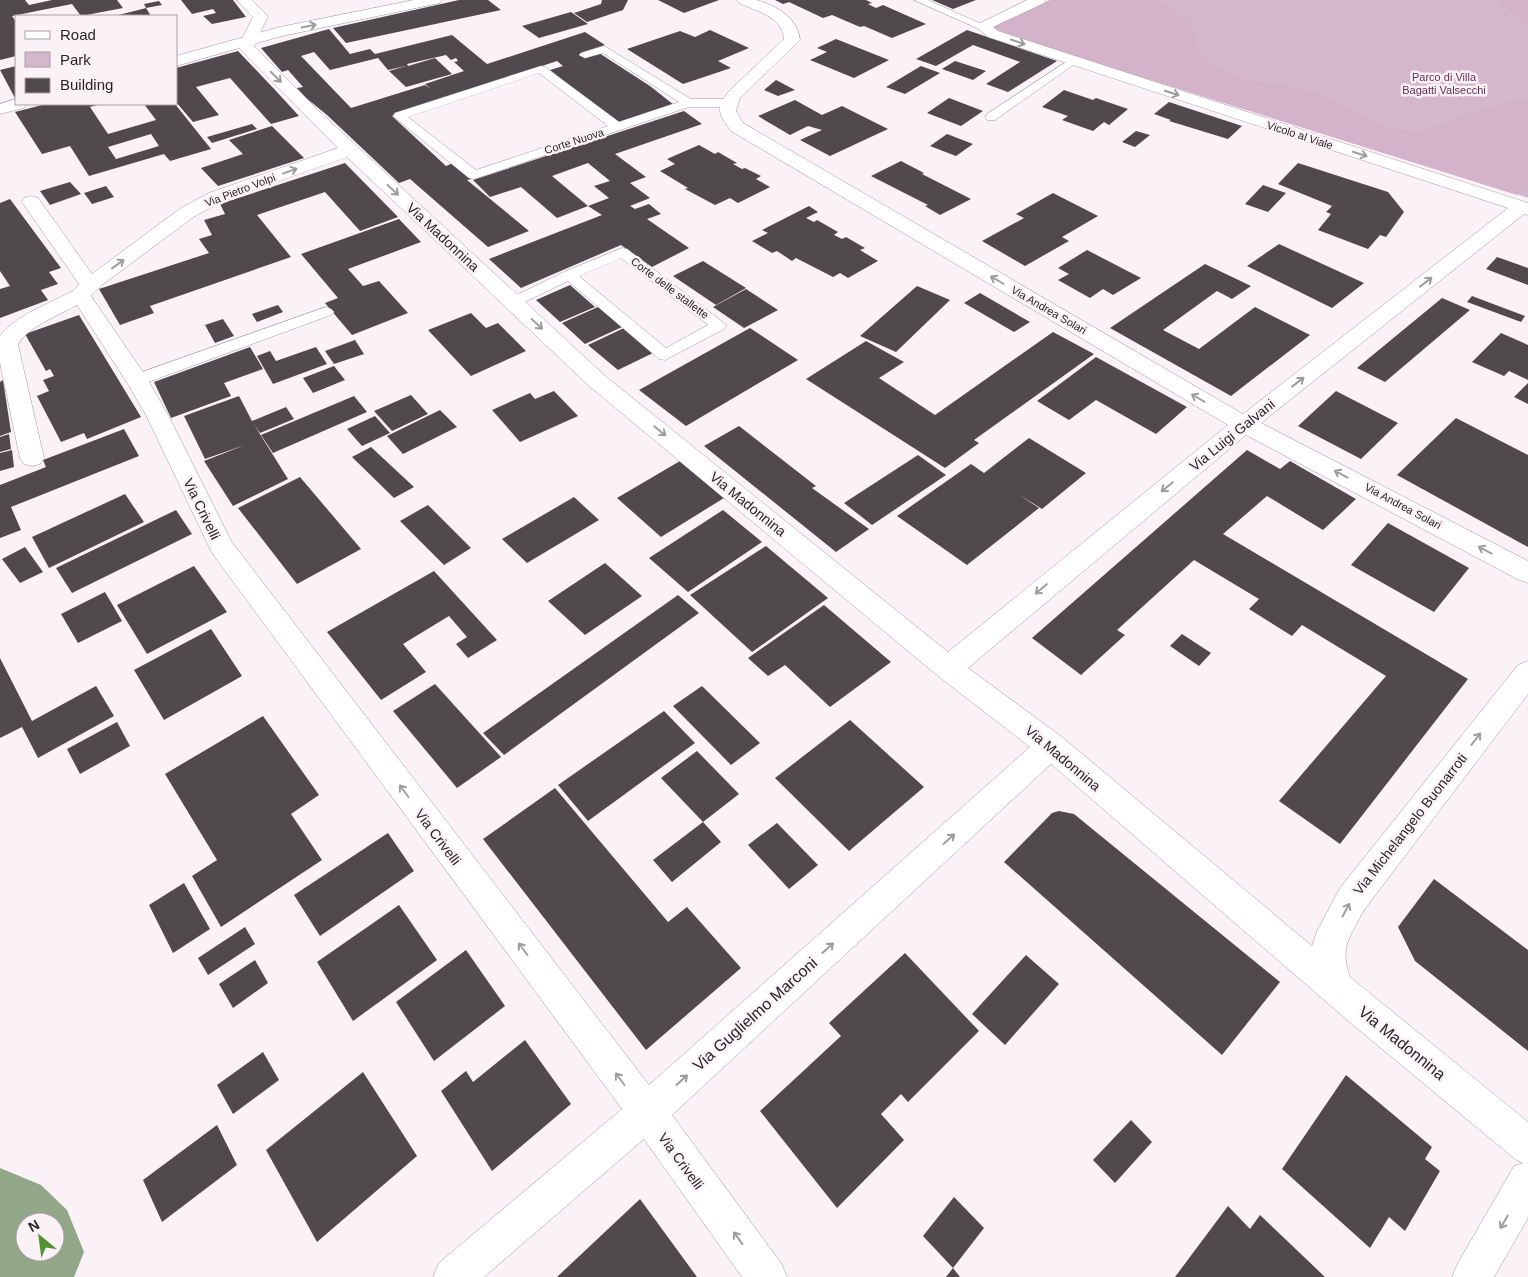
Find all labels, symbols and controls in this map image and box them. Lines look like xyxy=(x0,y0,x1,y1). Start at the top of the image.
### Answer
legend xyxy=(15,15,178,105)
one-way arrow xyxy=(301,21,317,30)
text: Road xyxy=(60,26,96,43)
one-way arrow xyxy=(1009,38,1025,47)
text: Park xyxy=(60,51,91,68)
one-way arrow xyxy=(270,71,282,83)
park label: Parco di Villa Bagatti Valsecchi xyxy=(1402,71,1486,96)
text: Building xyxy=(60,76,113,93)
one-way arrow xyxy=(1164,89,1179,98)
street label: Vicolo al Viale xyxy=(1265,119,1335,151)
street label: Corte Nuova xyxy=(543,125,606,156)
one-way arrow xyxy=(1351,150,1367,159)
one-way arrow xyxy=(282,166,297,175)
street label: Via Pietro Volpi xyxy=(203,171,277,209)
one-way arrow xyxy=(387,184,399,196)
street label: Via Madonnina xyxy=(403,199,483,275)
street label: Corte delle stallette xyxy=(629,255,711,321)
one-way arrow xyxy=(110,259,124,269)
one-way arrow xyxy=(991,275,1005,285)
one-way arrow xyxy=(1419,277,1433,287)
street label: Via Andrea Solari xyxy=(1009,284,1089,336)
one-way arrow xyxy=(531,318,544,330)
one-way arrow xyxy=(1291,377,1304,388)
one-way arrow xyxy=(1191,392,1205,402)
street label: Via Luigi Galvani xyxy=(1186,396,1278,474)
one-way arrow xyxy=(653,426,666,437)
street label: Via Madonnina xyxy=(707,468,789,540)
one-way arrow xyxy=(1334,469,1349,479)
street label: Via Crivelli xyxy=(180,476,224,542)
one-way arrow xyxy=(1161,481,1174,492)
street label: Via Andrea Solari xyxy=(1363,481,1443,531)
one-way arrow xyxy=(1478,544,1493,554)
one-way arrow xyxy=(1035,584,1048,595)
street label: Via Madonnina xyxy=(1022,722,1104,794)
one-way arrow xyxy=(1471,733,1482,746)
street label: Via Michelangelo Buonarroti xyxy=(1350,750,1470,898)
one-way arrow xyxy=(399,784,409,798)
street label: Via Crivelli xyxy=(412,806,464,868)
one-way arrow xyxy=(942,833,955,845)
one-way arrow xyxy=(1342,903,1351,918)
one-way arrow xyxy=(822,942,835,954)
one-way arrow xyxy=(517,943,528,956)
street label: Via Guglielmo Marconi xyxy=(690,954,820,1074)
street label: Via Madonnina xyxy=(1355,1003,1449,1083)
one-way arrow xyxy=(615,1072,625,1086)
one-way arrow xyxy=(675,1075,688,1086)
street label: Via Crivelli xyxy=(655,1130,707,1192)
north arrow xyxy=(15,1212,65,1262)
one-way arrow xyxy=(1498,1214,1508,1228)
text: N xyxy=(25,1216,42,1235)
one-way arrow xyxy=(733,1231,743,1245)

